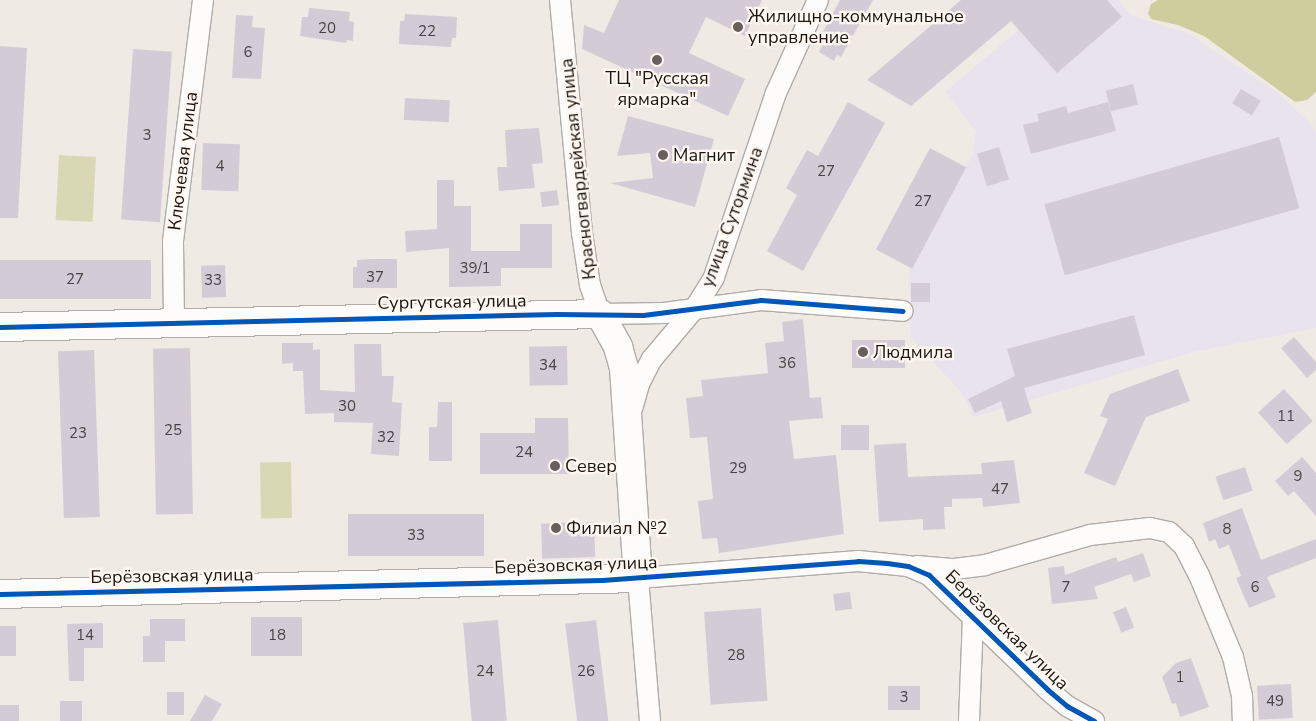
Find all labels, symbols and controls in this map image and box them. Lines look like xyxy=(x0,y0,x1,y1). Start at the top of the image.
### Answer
place label: Жилищно-коммунальное управление xyxy=(748,6,964,48)
house number: 20 xyxy=(318,20,336,38)
marker: Жилищно-коммунальное управление xyxy=(732,21,744,33)
house number: 22 xyxy=(418,23,436,41)
house number: 6 xyxy=(244,44,252,62)
marker: ТЦ "Русская ярмарка" xyxy=(651,54,663,66)
street label: Красногвардейская улица xyxy=(556,57,600,281)
place label: ТЦ "Русская ярмарка" xyxy=(605,68,709,110)
street label: Ключевая улица xyxy=(164,90,202,232)
house number: 3 xyxy=(143,127,151,145)
place label: Магнит xyxy=(673,144,735,166)
street label: улица Сутормина xyxy=(697,144,767,290)
marker: Магнит xyxy=(657,149,669,161)
house number: 4 xyxy=(216,158,224,176)
house number: 27 xyxy=(817,163,835,181)
house number: 27 xyxy=(914,193,932,211)
house number: 39/1 xyxy=(459,260,491,278)
house number: 37 xyxy=(366,269,384,287)
house number: 27 xyxy=(66,271,84,289)
house number: 33 xyxy=(204,272,222,290)
street label: Сургутская улица xyxy=(377,290,527,314)
place label: Людмила xyxy=(873,341,953,363)
marker: Людмила xyxy=(857,346,869,358)
house number: 36 xyxy=(778,355,796,373)
house number: 34 xyxy=(539,357,557,375)
house number: 30 xyxy=(338,398,356,416)
house number: 11 xyxy=(1277,408,1295,426)
house number: 25 xyxy=(164,422,182,440)
house number: 23 xyxy=(69,425,87,443)
house number: 32 xyxy=(377,429,395,447)
house number: 24 xyxy=(515,444,533,462)
place label: Север xyxy=(565,455,617,477)
marker: Север xyxy=(549,460,561,472)
house number: 29 xyxy=(729,460,747,478)
house number: 9 xyxy=(1294,468,1302,486)
house number: 47 xyxy=(991,481,1009,499)
place label: Филиал №2 xyxy=(566,517,667,539)
house number: 8 xyxy=(1223,521,1231,539)
marker: Филиал №2 xyxy=(550,522,562,534)
house number: 33 xyxy=(407,527,425,545)
street label: Берёзовская улица xyxy=(494,551,658,579)
street label: Берёзовская улица xyxy=(90,564,254,588)
street label: Берёзовская улица xyxy=(941,566,1073,694)
house number: 7 xyxy=(1062,579,1070,597)
house number: 6 xyxy=(1251,579,1259,597)
house number: 14 xyxy=(76,627,94,645)
house number: 18 xyxy=(268,627,286,645)
house number: 28 xyxy=(727,647,745,665)
house number: 24 xyxy=(476,663,494,681)
house number: 26 xyxy=(577,663,595,681)
house number: 1 xyxy=(1176,669,1184,687)
house number: 3 xyxy=(900,689,908,707)
house number: 49 xyxy=(1266,693,1284,711)

